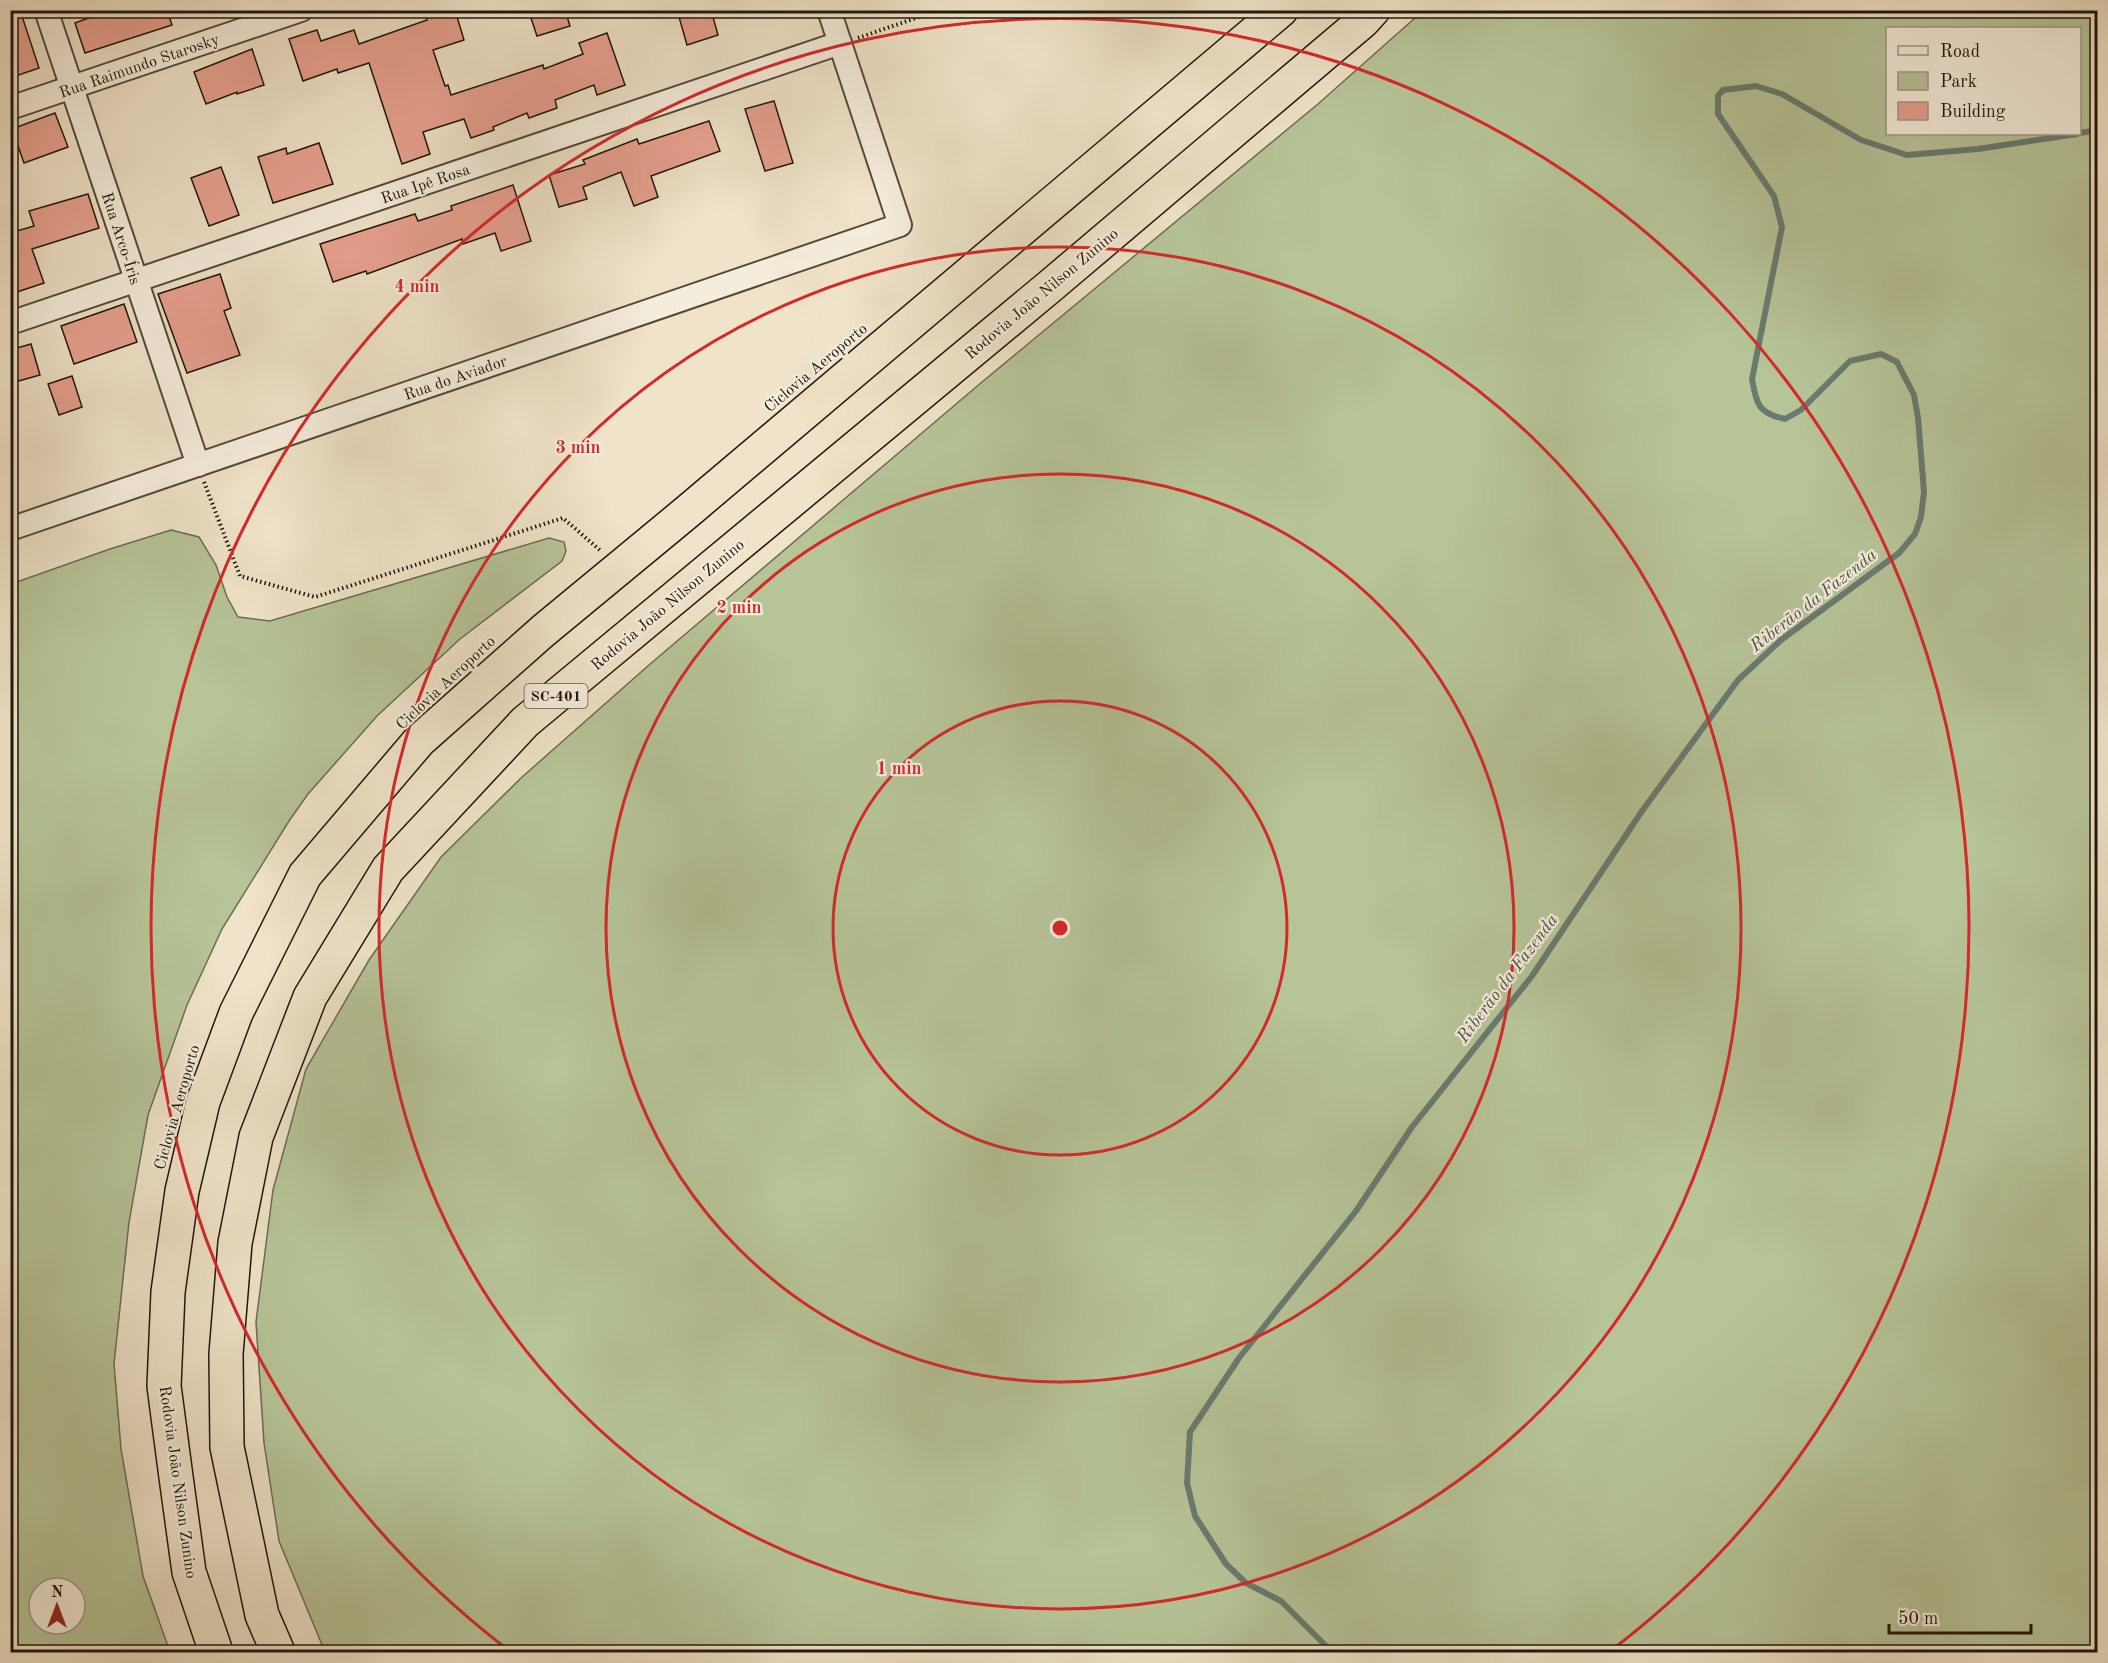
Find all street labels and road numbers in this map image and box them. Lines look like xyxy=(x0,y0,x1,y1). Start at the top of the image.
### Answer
street label: Rua Raimundo Starosky xyxy=(57,32,222,102)
street label: Rua Ipê Rosa xyxy=(379,162,472,208)
street label: Rua Arco-Íris xyxy=(98,189,146,287)
street label: Rodovia João Nilson Zunino xyxy=(963,226,1122,363)
street label: Ciclovia Aeroporto xyxy=(762,321,871,416)
street label: Rua do Aviador xyxy=(402,354,510,404)
street label: Rodovia João Nilson Zunino xyxy=(589,537,748,674)
street label: Ciclovia Aeroporto xyxy=(394,634,499,733)
road number: SC-401 xyxy=(524,684,588,708)
street label: Ciclovia Aeroporto xyxy=(152,1043,203,1172)
street label: Rodovia João Nilson Zunino xyxy=(156,1385,198,1580)

